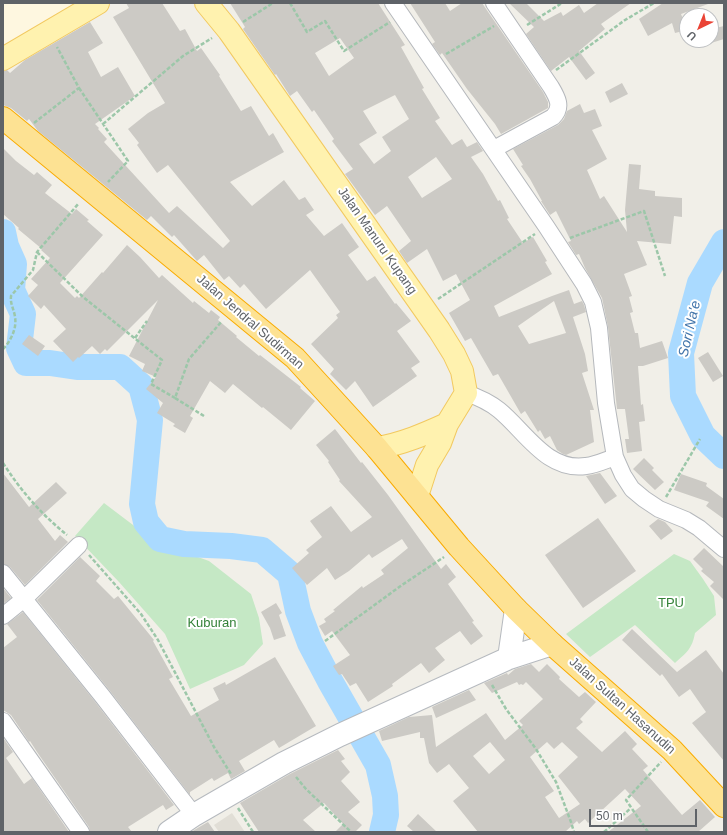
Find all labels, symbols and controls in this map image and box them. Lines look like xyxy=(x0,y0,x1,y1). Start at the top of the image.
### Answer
north arrow xyxy=(679,8,719,48)
text: U xyxy=(685,29,699,43)
street label: Jalan Manuru Kupang xyxy=(334,184,420,298)
street label: Jalan Jendral Sudirman xyxy=(193,271,307,373)
water label: Sori Na'e xyxy=(675,299,705,359)
park label: TPU xyxy=(658,595,684,611)
park label: Kuburan xyxy=(187,615,237,631)
street label: Jalan Sultan Hasanudin xyxy=(566,654,678,758)
scale bar xyxy=(591,801,699,827)
text: 50 m xyxy=(596,809,623,823)

